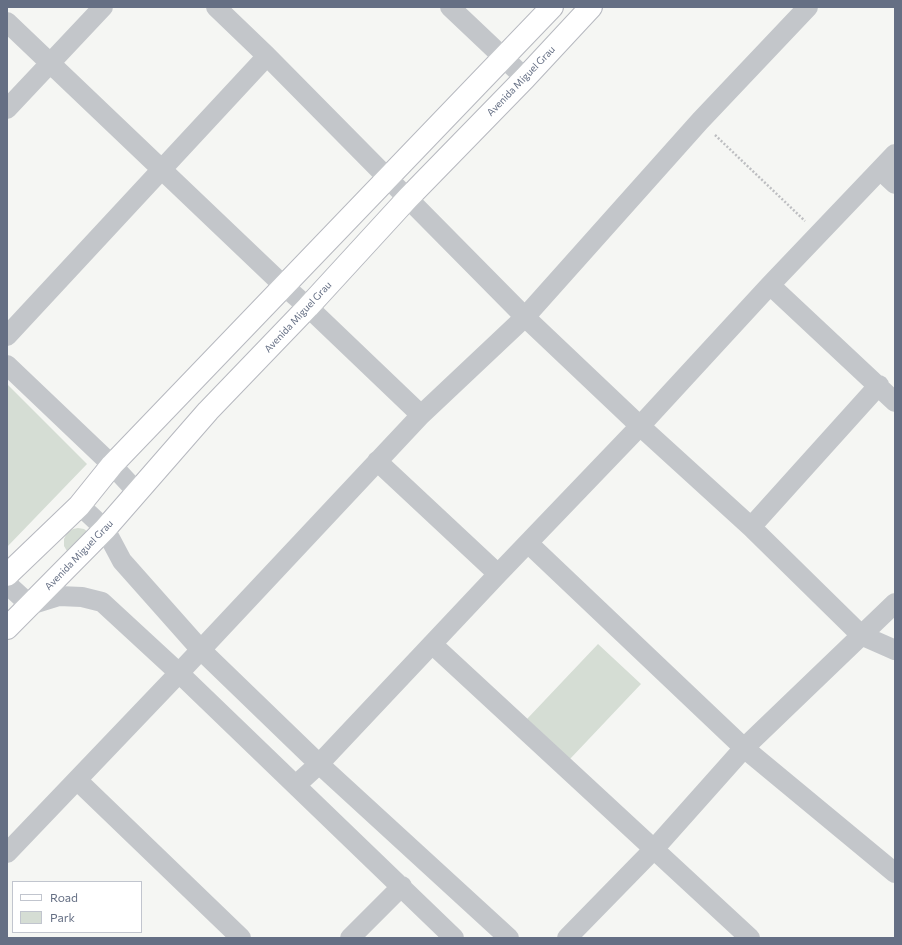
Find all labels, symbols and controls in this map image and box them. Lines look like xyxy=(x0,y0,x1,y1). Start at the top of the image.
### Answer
street label: Avenida Miguel Grau xyxy=(484,43,558,119)
street label: Avenida Miguel Grau xyxy=(262,279,334,355)
street label: Avenida Miguel Grau xyxy=(42,517,116,593)
legend xyxy=(12,881,142,933)
text: Road xyxy=(50,890,78,904)
text: Park xyxy=(50,910,75,924)

